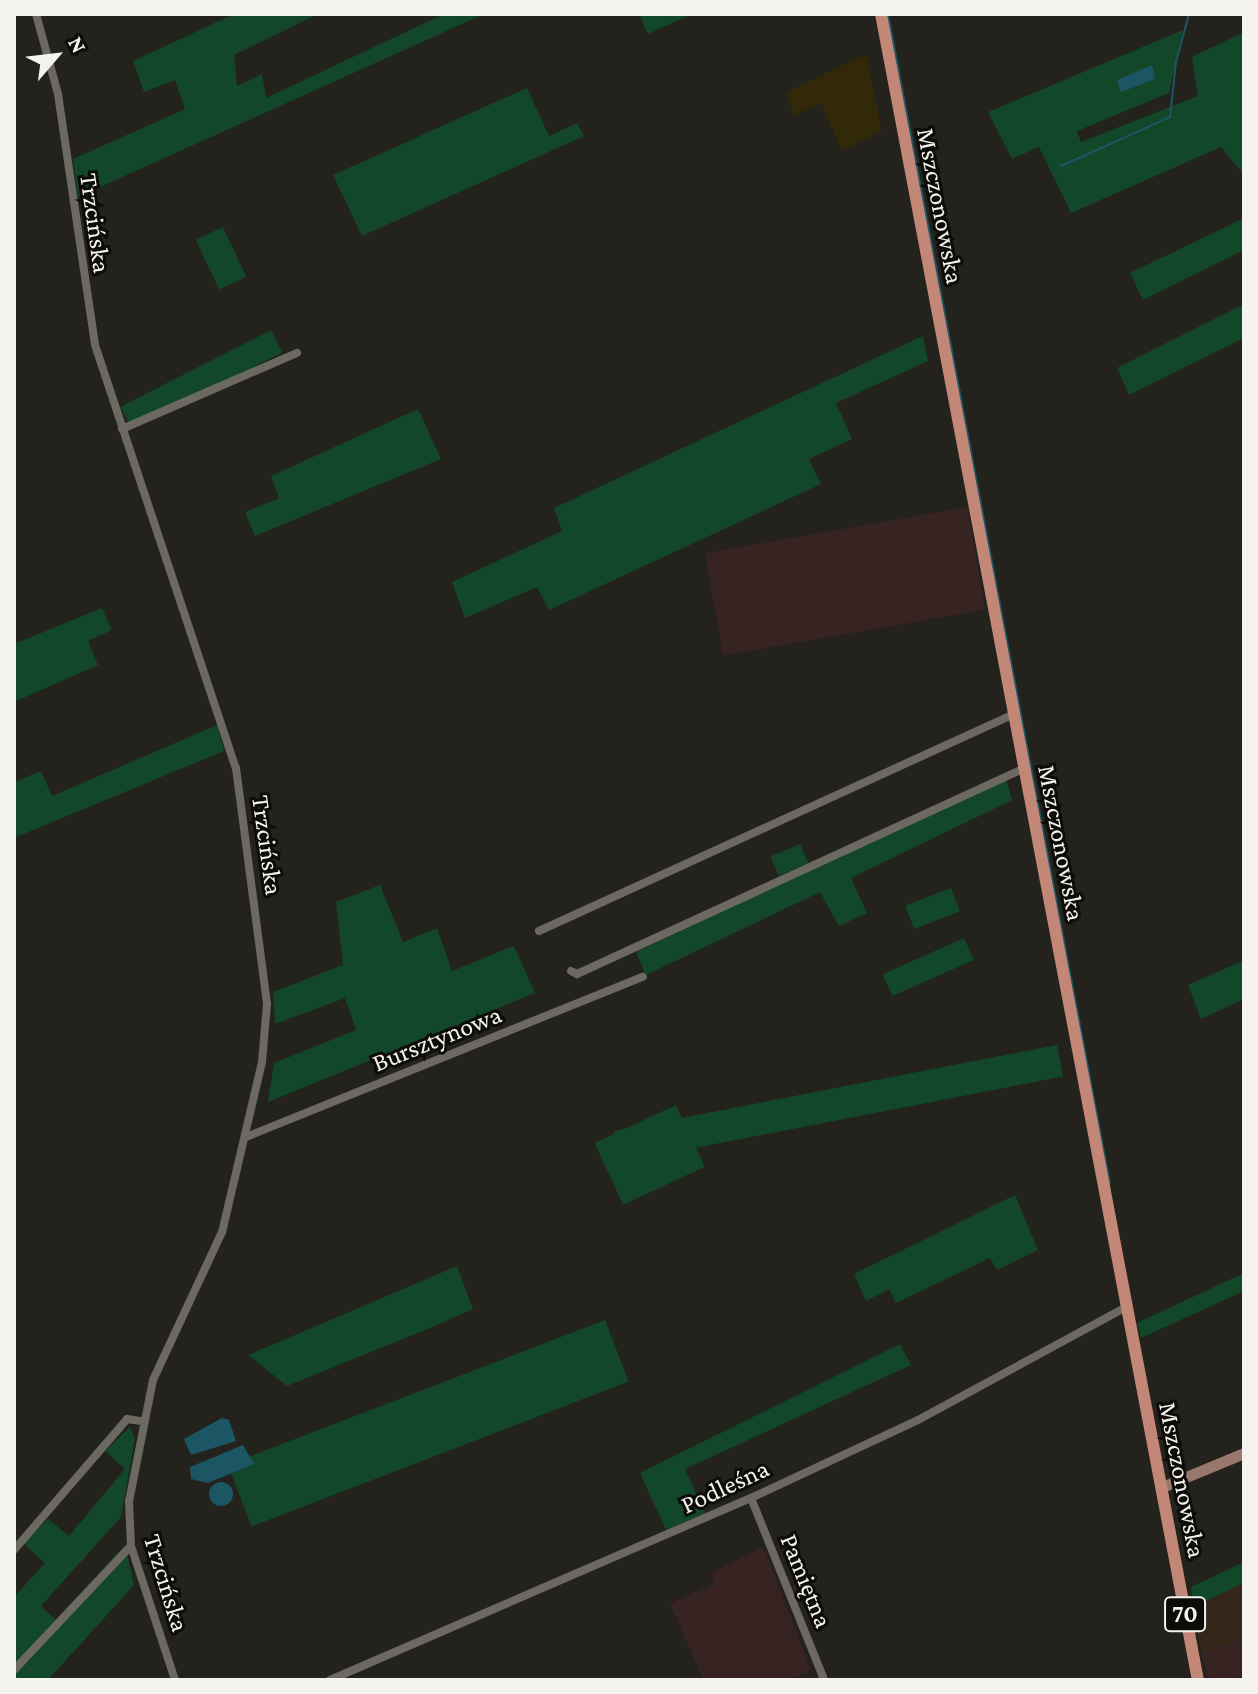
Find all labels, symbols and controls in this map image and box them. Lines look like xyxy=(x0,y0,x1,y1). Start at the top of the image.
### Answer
north arrow xyxy=(16,16,96,96)
text: N xyxy=(63,32,92,57)
street label: Mszczonowska xyxy=(910,126,970,286)
street label: Trzcińska xyxy=(73,171,117,275)
street label: Mszczonowska xyxy=(1031,763,1091,923)
street label: Trzcińska xyxy=(245,793,289,897)
street label: Bursztynowa xyxy=(368,999,506,1079)
street label: Mszczonowska xyxy=(1152,1400,1212,1560)
street label: Podleśna xyxy=(676,1453,774,1521)
street label: Trzcińska xyxy=(136,1530,196,1636)
street label: Pamiętna xyxy=(773,1530,839,1632)
road number: 70 xyxy=(1163,1594,1207,1634)

